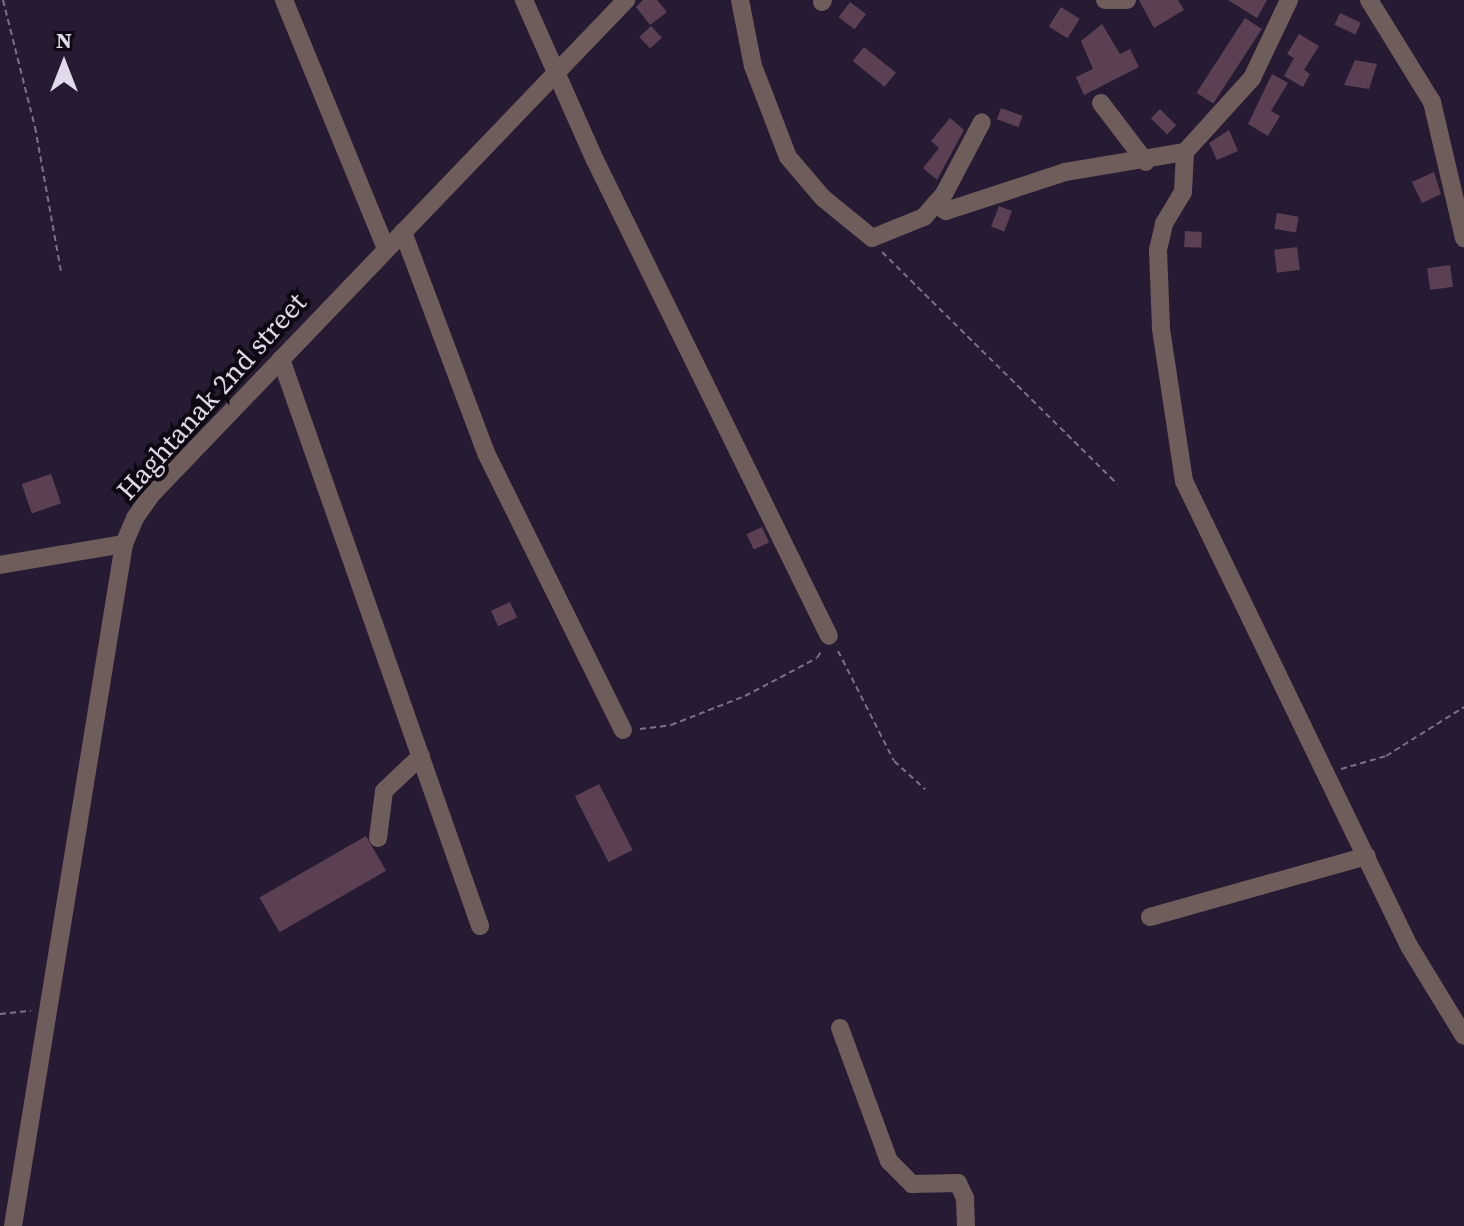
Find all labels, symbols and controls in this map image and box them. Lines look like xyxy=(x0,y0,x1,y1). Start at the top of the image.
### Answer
north arrow xyxy=(24,24,104,104)
text: N xyxy=(56,25,72,55)
street label: Haghtanak 2nd street xyxy=(109,286,313,506)

